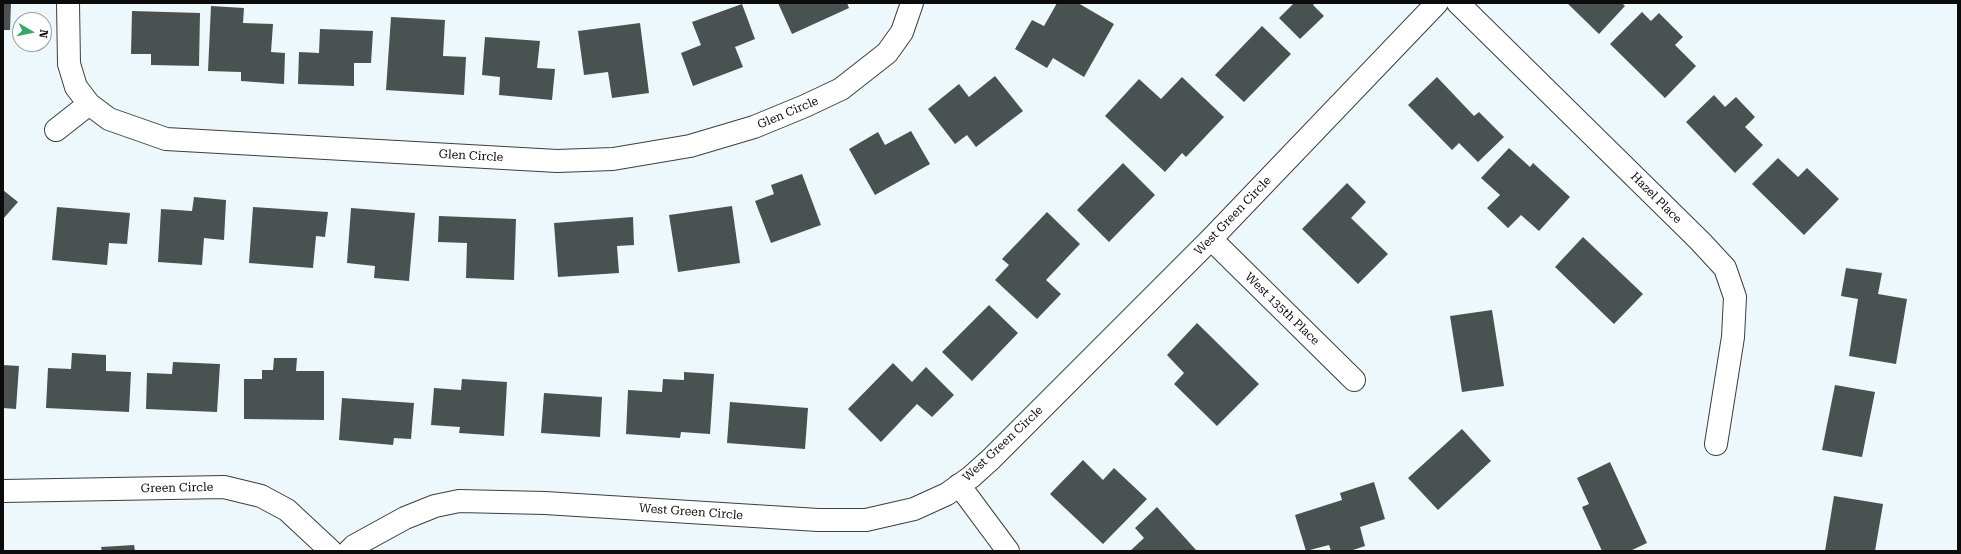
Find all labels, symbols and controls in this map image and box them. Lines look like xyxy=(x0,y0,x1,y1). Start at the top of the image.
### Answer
north arrow xyxy=(12,12,52,52)
text: N xyxy=(36,29,50,39)
street label: Glen Circle xyxy=(755,94,821,132)
street label: Glen Circle xyxy=(438,147,504,165)
street label: Hazel Place xyxy=(1627,169,1685,227)
street label: West Green Circle xyxy=(1192,174,1274,258)
street label: West 135th Place xyxy=(1242,270,1322,348)
street label: West Green Circle xyxy=(960,403,1046,485)
street label: Green Circle xyxy=(141,480,213,496)
street label: West Green Circle xyxy=(639,501,743,523)

